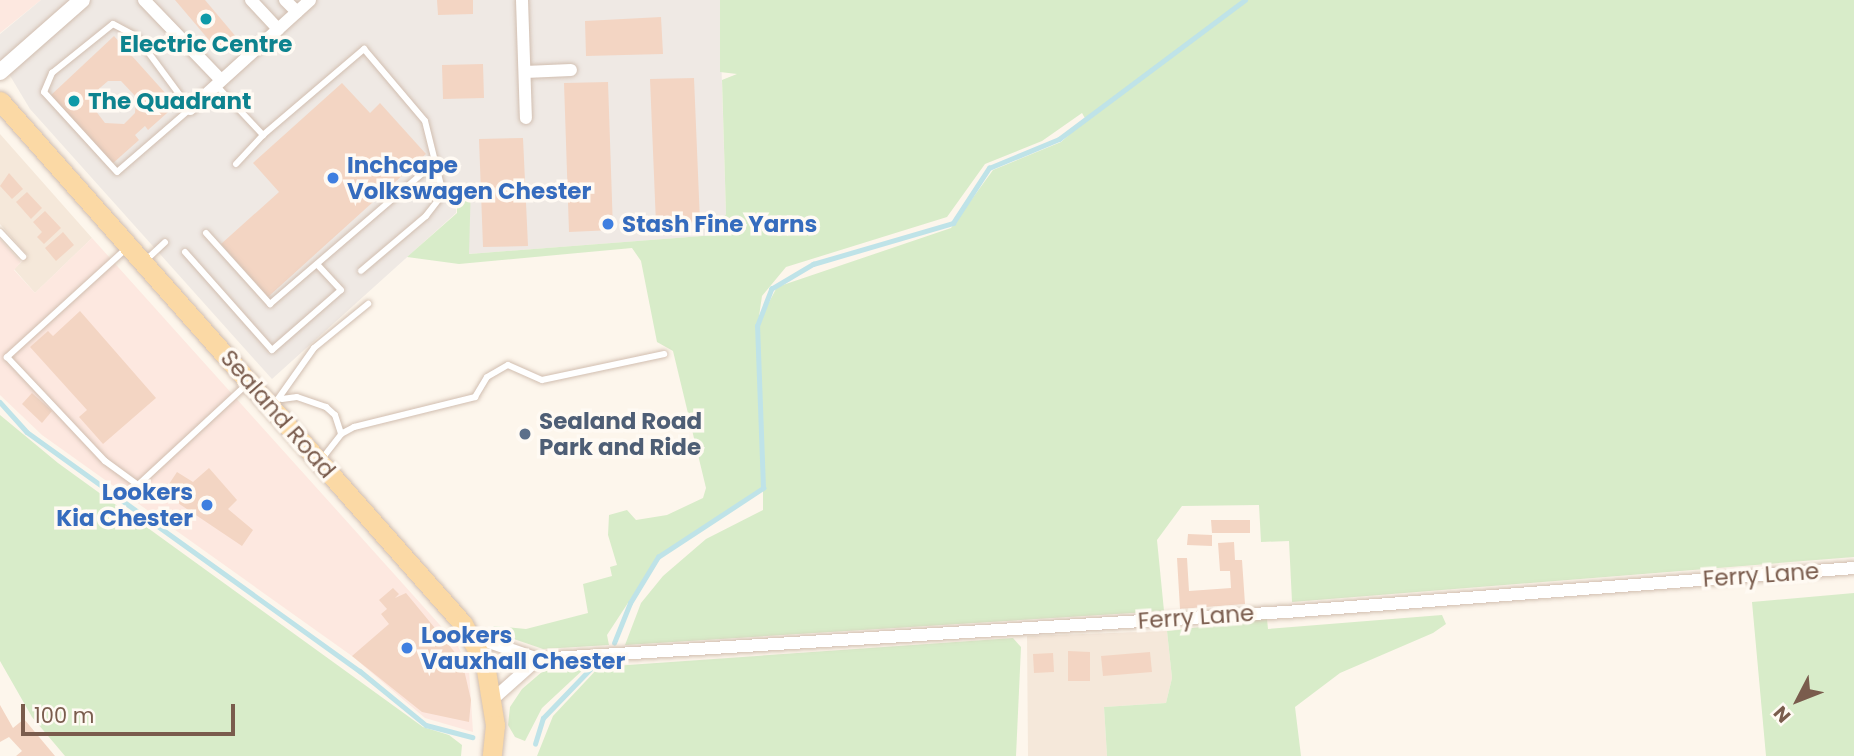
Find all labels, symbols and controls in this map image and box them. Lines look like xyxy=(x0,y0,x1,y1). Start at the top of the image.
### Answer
marker: Electric Centre xyxy=(198,11,214,27)
place label: Electric Centre xyxy=(120,30,292,58)
place label: The Quadrant xyxy=(88,87,251,115)
marker: The Quadrant xyxy=(66,93,82,109)
place label: Inchcape Volkswagen Chester xyxy=(347,151,591,205)
marker: Inchcape Volkswagen Chester xyxy=(325,170,341,186)
place label: Stash Fine Yarns xyxy=(622,210,817,238)
marker: Stash Fine Yarns xyxy=(600,216,616,232)
street label: Sealand Road xyxy=(215,344,341,484)
place label: Sealand Road Park and Ride xyxy=(539,407,702,461)
marker: Sealand Road Park and Ride xyxy=(517,426,533,442)
place label: Lookers Kia Chester xyxy=(56,478,193,532)
marker: Lookers Kia Chester xyxy=(199,497,215,513)
street label: Ferry Lane xyxy=(1702,557,1820,593)
street label: Ferry Lane xyxy=(1137,599,1255,635)
place label: Lookers Vauxhall Chester xyxy=(421,621,625,675)
marker: Lookers Vauxhall Chester xyxy=(399,640,415,656)
north arrow xyxy=(1763,665,1833,735)
scale bar xyxy=(24,690,238,734)
text: N xyxy=(1767,700,1797,729)
text: 100 m xyxy=(34,701,94,730)

